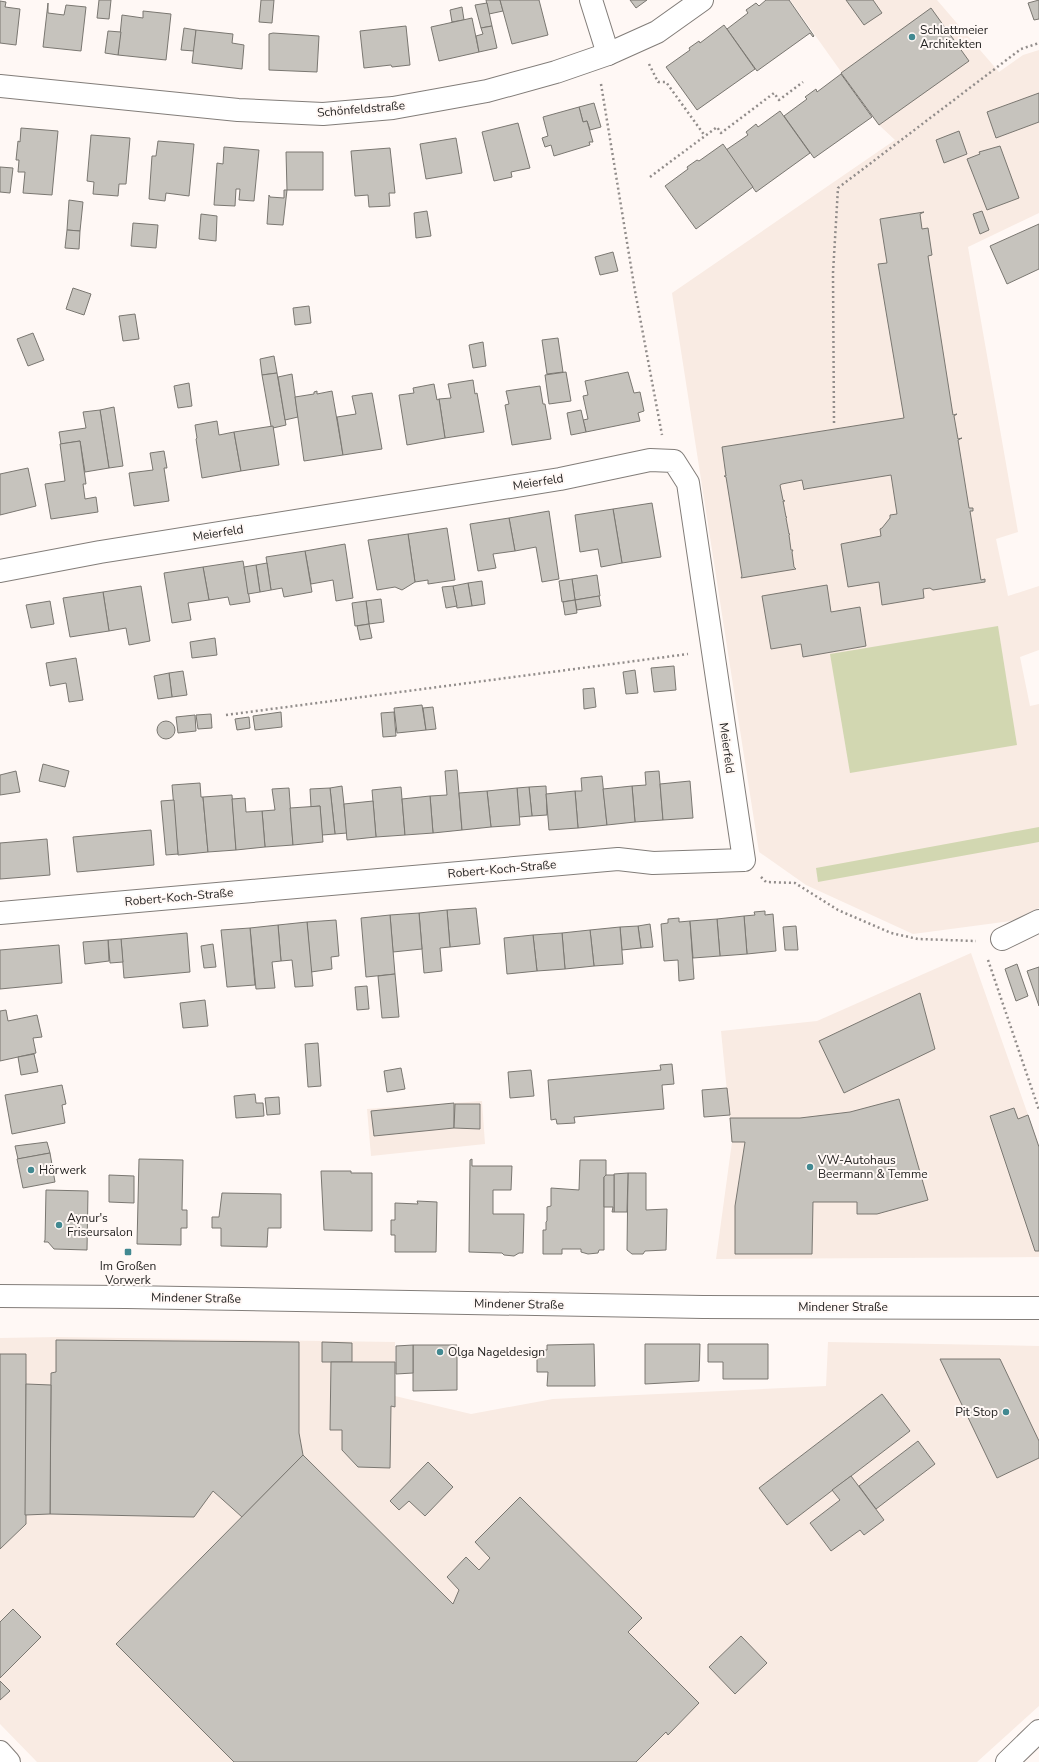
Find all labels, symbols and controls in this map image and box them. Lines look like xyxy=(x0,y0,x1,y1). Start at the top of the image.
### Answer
place label: Schlattmeier Architekten xyxy=(920,22,989,52)
marker: Schlattmeier Architekten xyxy=(907,32,917,42)
street label: Schönfeldstraße xyxy=(316,97,406,121)
street label: Meierfeld xyxy=(512,470,565,494)
street label: Meierfeld xyxy=(192,521,245,545)
street label: Meierfeld xyxy=(716,722,738,774)
street label: Robert-Koch-Straße xyxy=(447,856,557,882)
street label: Robert-Koch-Straße xyxy=(124,884,234,910)
place label: VW-Autohaus Beermann & Temme xyxy=(817,1152,928,1182)
place label: Hörwerk xyxy=(39,1162,87,1178)
marker: VW-Autohaus Beermann & Temme xyxy=(805,1162,815,1172)
marker: Hörwerk xyxy=(26,1165,36,1175)
place label: Aynur's Friseursalon xyxy=(67,1210,133,1240)
marker: Aynur's Friseursalon xyxy=(54,1220,64,1230)
marker: Im Großen Vorwerk xyxy=(123,1247,133,1257)
place label: Im Großen Vorwerk xyxy=(100,1258,156,1288)
street label: Mindener Straße xyxy=(151,1289,241,1307)
street label: Mindener Straße xyxy=(474,1295,564,1313)
street label: Mindener Straße xyxy=(798,1299,888,1315)
place label: Olga Nageldesign xyxy=(448,1344,545,1360)
marker: Olga Nageldesign xyxy=(435,1347,445,1357)
place label: Pit Stop xyxy=(955,1404,998,1420)
marker: Pit Stop xyxy=(1001,1407,1011,1417)

